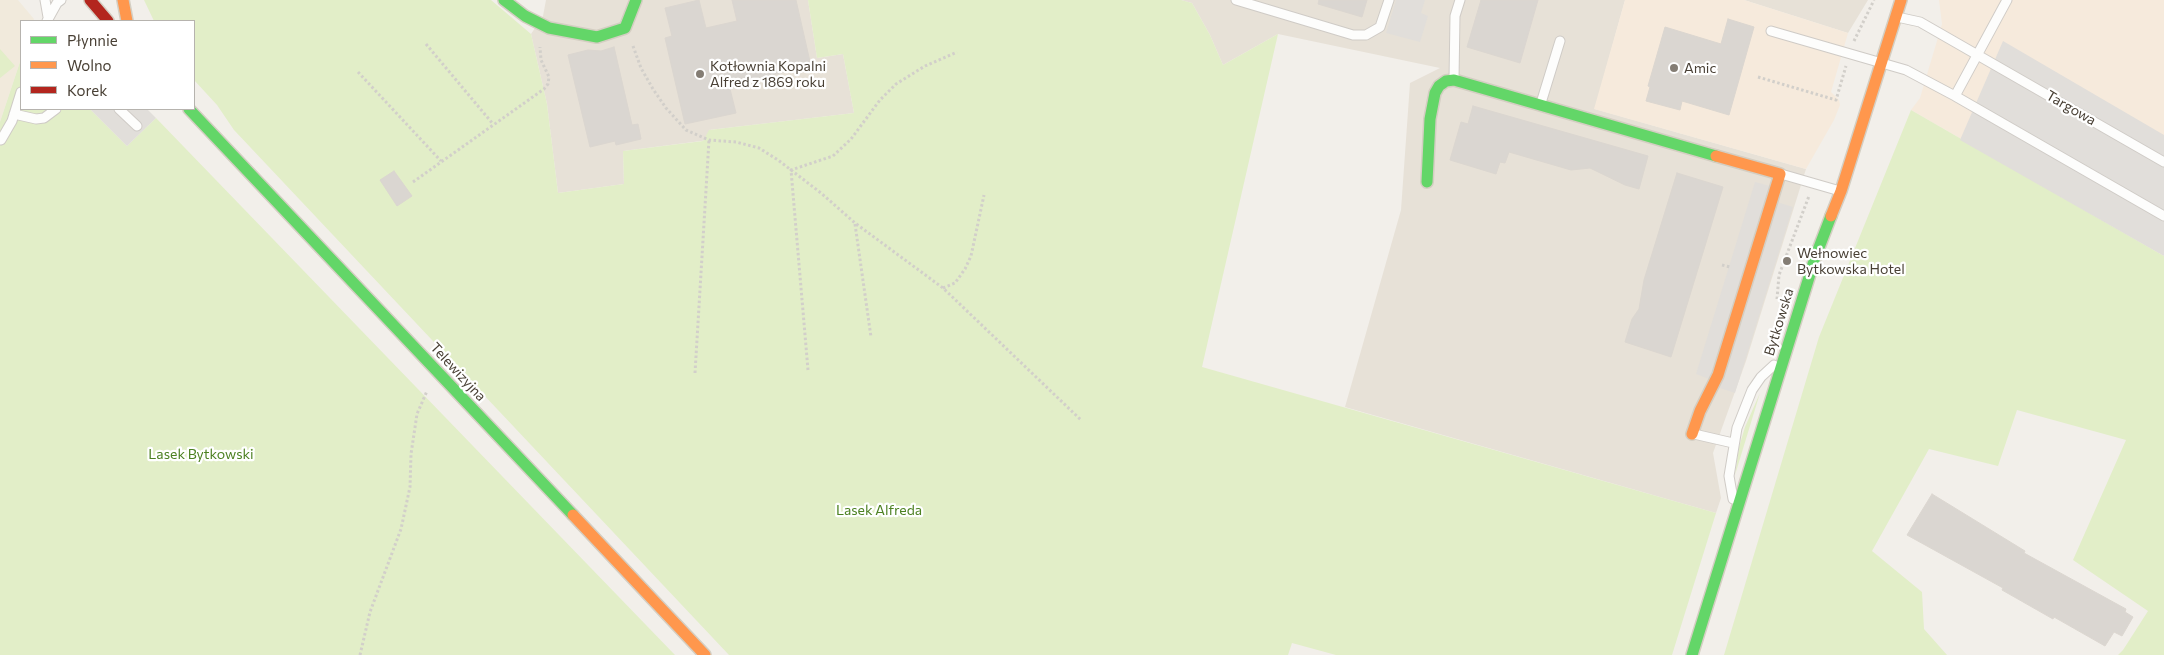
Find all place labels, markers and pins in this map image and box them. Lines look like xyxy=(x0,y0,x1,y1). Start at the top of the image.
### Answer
place label: Kotłownia Kopalni Alfred z 1869 roku xyxy=(710,58,826,90)
place label: Amic xyxy=(1684,60,1716,76)
marker: Amic xyxy=(1668,62,1680,74)
marker: Kotłownia Kopalni Alfred z 1869 roku xyxy=(694,68,706,80)
place label: Wełnowiec Bytkowska Hotel xyxy=(1797,245,1905,278)
marker: Wełnowiec Bytkowska Hotel xyxy=(1781,255,1793,267)

